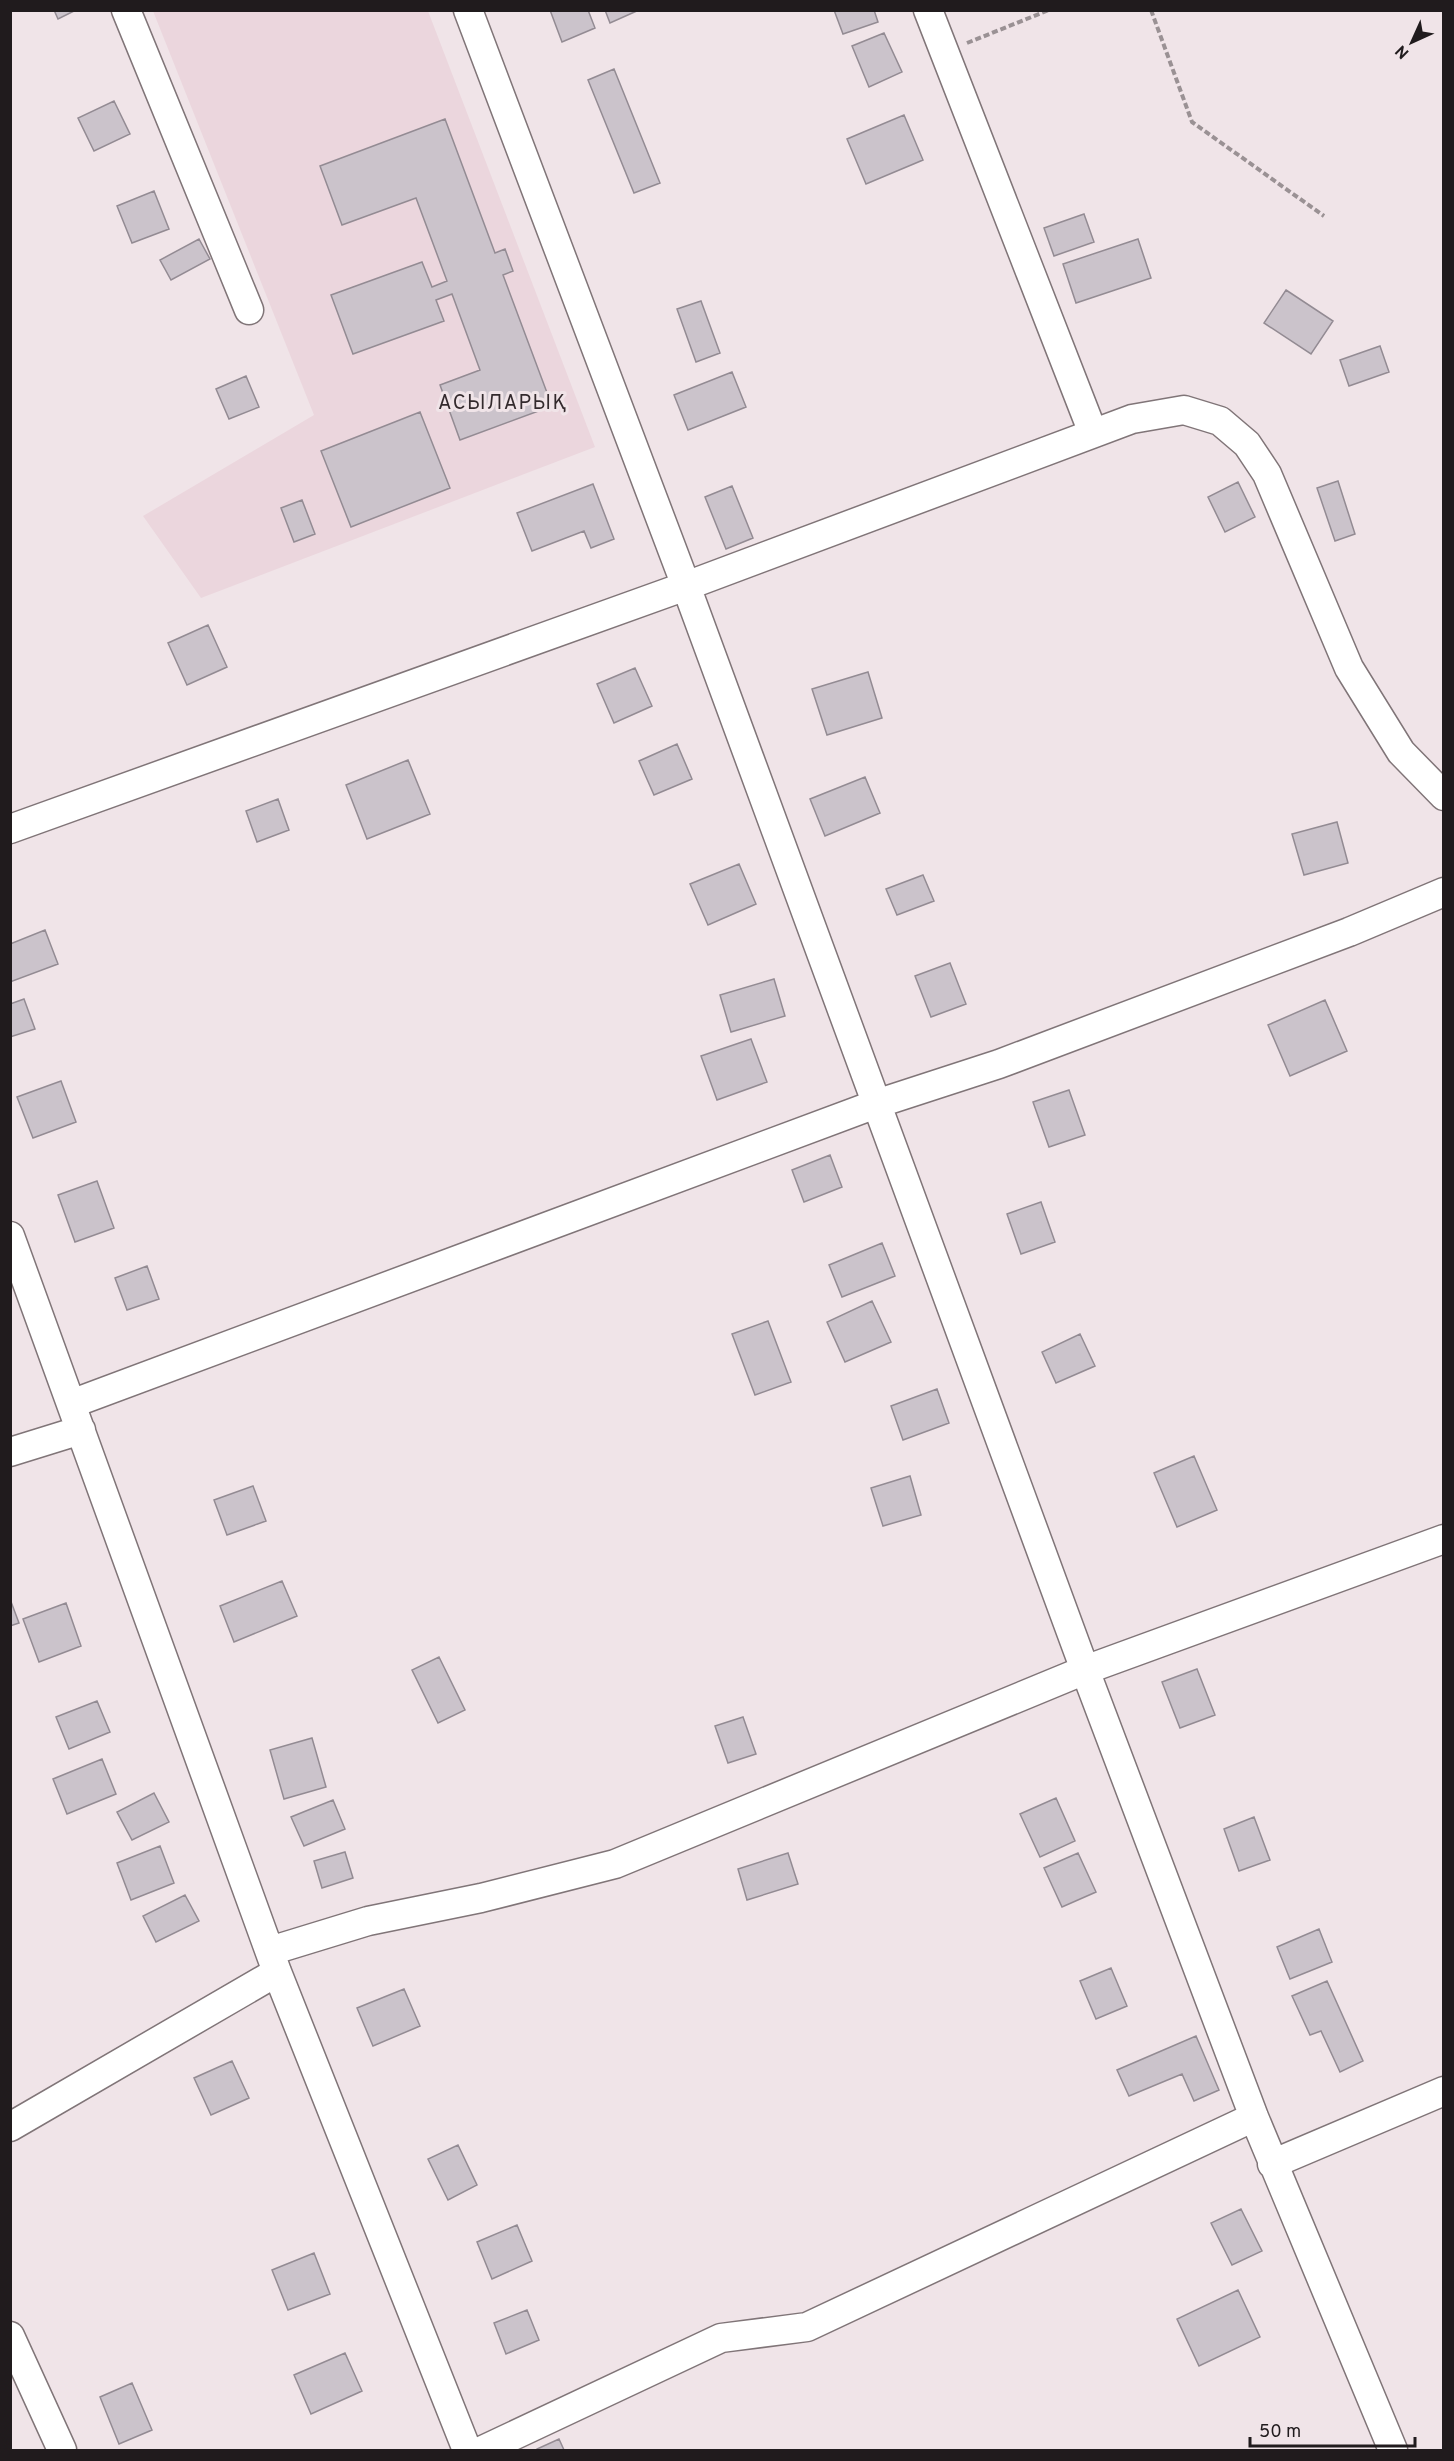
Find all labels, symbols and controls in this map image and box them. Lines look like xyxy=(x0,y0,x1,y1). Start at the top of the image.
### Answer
north arrow xyxy=(1382,12,1442,72)
text: N xyxy=(1392,40,1414,62)
district label: АСЫЛАРЫҚ xyxy=(438,391,568,417)
scale bar xyxy=(1250,2410,1415,2448)
text: 50 m xyxy=(1259,2421,1301,2444)

